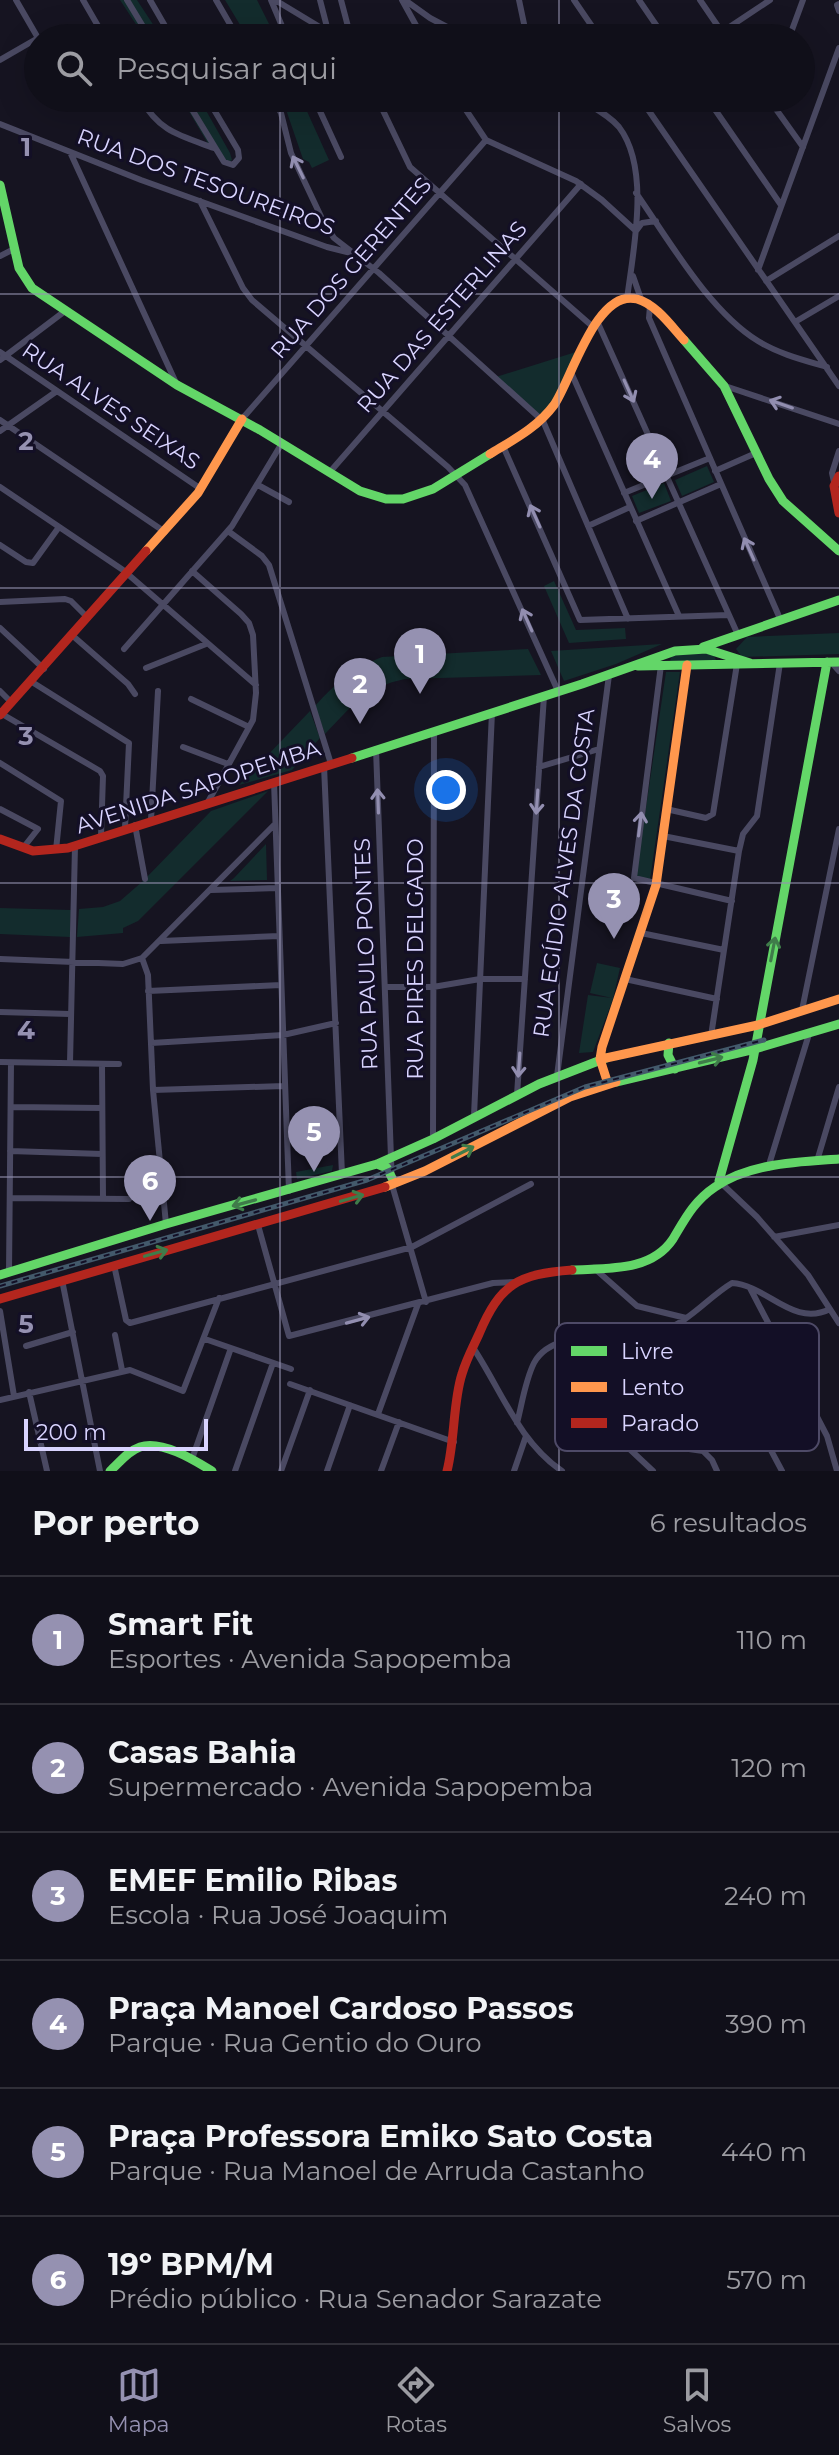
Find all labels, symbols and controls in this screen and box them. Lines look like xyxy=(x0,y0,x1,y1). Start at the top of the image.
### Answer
search box xyxy=(24,24,815,112)
icon: search xyxy=(52,46,96,90)
text: Pesquisar aqui xyxy=(116,50,337,87)
street label: RUA DOS TESOUREIROS xyxy=(73,123,339,241)
text: 1 xyxy=(21,131,31,163)
one-way arrow xyxy=(290,156,305,180)
street label: RUA DOS GERENTES xyxy=(265,172,437,364)
street label: RUA DAS ESTERLINAS xyxy=(351,215,533,419)
street label: RUA ALVES SEIXAS xyxy=(17,336,205,476)
one-way arrow xyxy=(623,378,638,402)
one-way arrow xyxy=(769,396,794,411)
text: 2 xyxy=(18,425,34,457)
pin: 4 xyxy=(626,433,678,499)
one-way arrow xyxy=(526,505,541,529)
one-way arrow xyxy=(741,537,756,562)
one-way arrow xyxy=(518,608,533,633)
pin: 1 xyxy=(394,628,446,694)
pin: 2 xyxy=(334,658,386,724)
street label: RUA EGÍDIO ALVES DA COSTA xyxy=(528,706,601,1039)
text: 3 xyxy=(17,720,34,752)
street label: AVENIDA SAPOPEMBA xyxy=(72,735,324,839)
your location xyxy=(426,770,466,810)
one-way arrow xyxy=(371,788,386,815)
one-way arrow xyxy=(529,788,544,815)
one-way arrow xyxy=(633,812,648,837)
street label: RUA PAULO PONTES xyxy=(348,838,384,1070)
street label: RUA PIRES DELGADO xyxy=(402,838,429,1080)
pin: 3 xyxy=(588,873,640,939)
one-way arrow xyxy=(766,936,781,962)
text: 4 xyxy=(17,1014,35,1046)
one-way arrow xyxy=(511,1051,526,1078)
one-way arrow xyxy=(698,1052,724,1067)
pin: 5 xyxy=(288,1106,340,1172)
one-way arrow xyxy=(451,1143,474,1159)
pin: 6 xyxy=(124,1155,176,1221)
one-way arrow xyxy=(339,1190,365,1205)
one-way arrow xyxy=(231,1196,257,1211)
one-way arrow xyxy=(142,1245,168,1260)
text: 5 xyxy=(18,1308,34,1340)
one-way arrow xyxy=(344,1311,370,1326)
legend xyxy=(555,1323,819,1451)
text: Livre xyxy=(621,1338,674,1365)
text: Lento xyxy=(621,1374,684,1401)
text: Parado xyxy=(621,1410,699,1437)
scale bar xyxy=(24,1415,208,1451)
text: 200 m xyxy=(36,1419,107,1446)
text: Por perto xyxy=(32,1502,200,1544)
text: 6 resultados xyxy=(650,1507,807,1539)
text: Smart Fit xyxy=(108,1606,253,1643)
text: 1 xyxy=(53,1624,63,1656)
text: 110 m xyxy=(737,1624,807,1656)
text: Esportes · Avenida Sapopemba xyxy=(108,1643,512,1675)
text: Casas Bahia xyxy=(108,1734,297,1771)
text: 2 xyxy=(50,1752,66,1784)
text: 120 m xyxy=(731,1752,807,1784)
text: Supermercado · Avenida Sapopemba xyxy=(108,1771,593,1803)
text: EMEF Emilio Ribas xyxy=(108,1862,397,1899)
text: 3 xyxy=(50,1880,66,1912)
text: 240 m xyxy=(724,1880,807,1912)
text: Escola · Rua José Joaquim xyxy=(108,1899,448,1931)
text: Praça Manoel Cardoso Passos xyxy=(108,1990,574,2027)
text: 4 xyxy=(49,2008,67,2040)
text: 390 m xyxy=(725,2008,807,2040)
text: Parque · Rua Gentio do Ouro xyxy=(108,2027,482,2059)
text: Praça Professora Emiko Sato Costa xyxy=(108,2118,653,2155)
text: 5 xyxy=(50,2136,66,2168)
text: 440 m xyxy=(721,2136,807,2168)
text: Parque · Rua Manoel de Arruda Castanho xyxy=(108,2155,644,2187)
text: 19º BPM/M xyxy=(108,2246,274,2283)
text: 6 xyxy=(50,2264,66,2296)
text: 570 m xyxy=(726,2264,807,2296)
text: Prédio público · Rua Senador Sarazate xyxy=(108,2283,602,2315)
tab: Mapa xyxy=(108,2363,170,2438)
tab: Rotas xyxy=(385,2363,447,2438)
tab: Salvos xyxy=(663,2363,731,2438)

